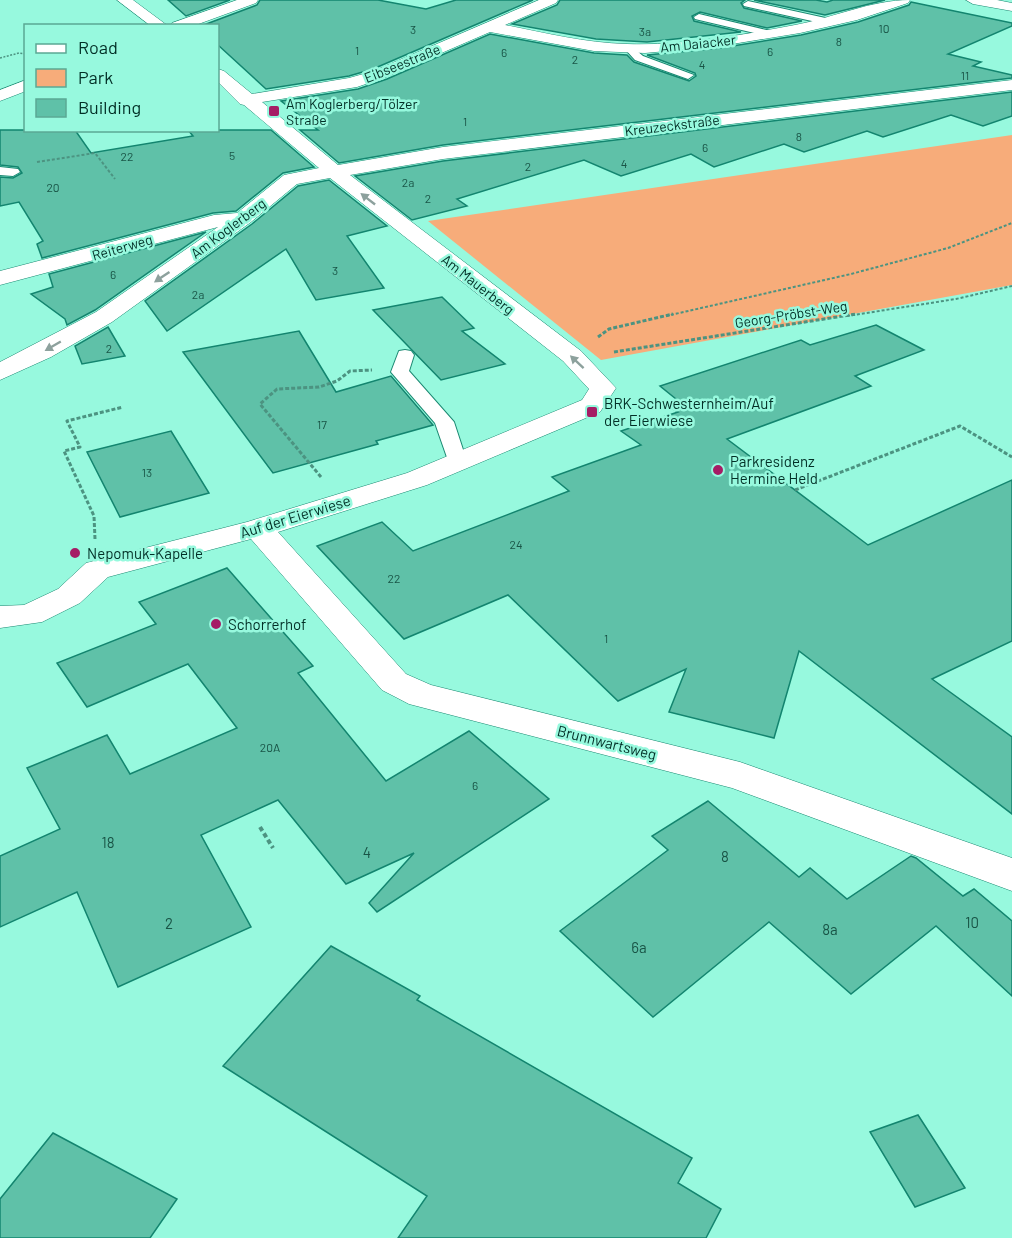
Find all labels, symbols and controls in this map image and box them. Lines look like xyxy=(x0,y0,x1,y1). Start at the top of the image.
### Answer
house number: 10 xyxy=(879,21,889,35)
house number: 3 xyxy=(410,22,416,36)
legend xyxy=(24,24,219,132)
house number: 3a xyxy=(639,24,651,38)
street label: Am Daiacker xyxy=(659,31,737,55)
house number: 8 xyxy=(836,34,842,48)
text: Road xyxy=(78,36,118,58)
street label: Eibseestraße xyxy=(361,40,443,86)
house number: 1 xyxy=(355,43,359,57)
house number: 6 xyxy=(767,44,773,58)
house number: 6 xyxy=(501,45,507,59)
house number: 2 xyxy=(572,52,578,66)
house number: 4 xyxy=(699,57,705,71)
text: Park xyxy=(78,66,113,88)
house number: 11 xyxy=(961,68,969,82)
place label: Am Koglerberg/Tölzer Straße xyxy=(286,95,418,128)
text: Building xyxy=(78,96,141,118)
marker: Am Koglerberg/Tölzer Straße xyxy=(267,104,281,118)
street label: Kreuzeckstraße xyxy=(623,111,721,139)
house number: 1 xyxy=(463,114,467,128)
house number: 8 xyxy=(796,129,802,143)
house number: 6 xyxy=(702,140,708,154)
house number: 5 xyxy=(229,148,235,162)
house number: 22 xyxy=(121,149,133,163)
house number: 4 xyxy=(621,156,627,170)
house number: 2 xyxy=(525,159,531,173)
house number: 2a xyxy=(402,175,414,189)
house number: 20 xyxy=(46,180,60,194)
house number: 2 xyxy=(425,191,431,205)
one-way arrow xyxy=(361,193,376,205)
street label: Am Koglerberg xyxy=(187,194,269,262)
street label: Reiterweg xyxy=(90,230,154,264)
street label: Am Mauerberg xyxy=(438,250,518,318)
house number: 3 xyxy=(332,263,338,277)
house number: 6 xyxy=(110,267,116,281)
one-way arrow xyxy=(155,271,171,283)
house number: 2a xyxy=(192,287,204,301)
street label: Georg-Pröbst-Weg xyxy=(733,297,849,331)
one-way arrow xyxy=(44,341,61,351)
house number: 2 xyxy=(106,341,112,355)
one-way arrow xyxy=(570,355,584,369)
place label: BRK-Schwesternheim/Auf der Eierwiese xyxy=(604,394,774,429)
marker: BRK-Schwesternheim/Auf der Eierwiese xyxy=(585,405,599,419)
house number: 17 xyxy=(317,417,327,431)
place label: Parkresidenz Hermine Held xyxy=(730,452,818,487)
marker: Parkresidenz Hermine Held xyxy=(711,463,725,477)
house number: 13 xyxy=(142,465,152,479)
street label: Auf der Eierwiese xyxy=(238,491,352,541)
house number: 24 xyxy=(509,537,523,551)
place label: Nepomuk-Kapelle xyxy=(87,544,203,562)
marker: Nepomuk-Kapelle xyxy=(68,546,82,560)
house number: 22 xyxy=(388,571,400,585)
place label: Schorrerhof xyxy=(228,615,306,633)
marker: Schorrerhof xyxy=(209,617,223,631)
house number: 1 xyxy=(604,631,608,645)
street label: Brunnwartsweg xyxy=(555,721,659,763)
house number: 20A xyxy=(260,740,280,754)
house number: 6 xyxy=(472,778,478,792)
house number: 18 xyxy=(101,833,115,851)
house number: 4 xyxy=(363,843,371,861)
house number: 8 xyxy=(721,847,729,865)
house number: 10 xyxy=(965,913,979,931)
house number: 2 xyxy=(165,914,173,932)
house number: 8a xyxy=(822,920,838,938)
house number: 6a xyxy=(631,938,647,956)

